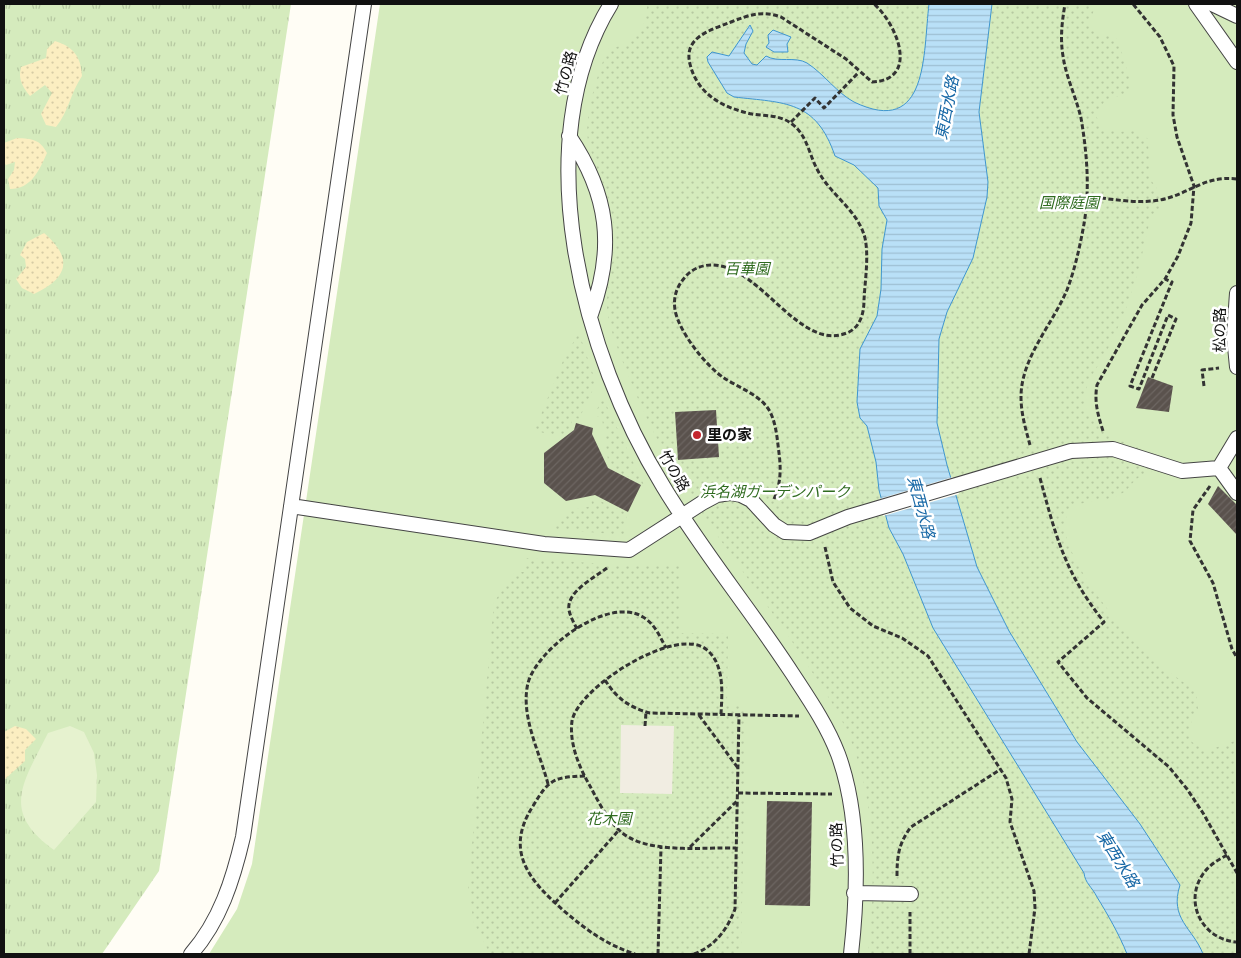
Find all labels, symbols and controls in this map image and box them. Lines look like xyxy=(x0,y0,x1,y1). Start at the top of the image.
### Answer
street label: 竹の路 xyxy=(551,49,581,97)
water label: 東西水路 xyxy=(932,73,963,141)
park label: 国際庭園 xyxy=(1039,194,1101,212)
park label: 百華園 xyxy=(724,260,771,278)
street label: 松の路 xyxy=(1211,307,1229,353)
place label: 里の家 xyxy=(707,426,752,444)
marker: 里の家 xyxy=(691,429,703,441)
street label: 竹の路 xyxy=(655,447,693,495)
water label: 東西水路 xyxy=(904,474,939,542)
park label: 浜名湖ガーデンパーク xyxy=(700,483,851,501)
park label: 花木園 xyxy=(586,810,633,828)
street label: 竹の路 xyxy=(827,822,847,868)
water label: 東西水路 xyxy=(1093,827,1144,893)

